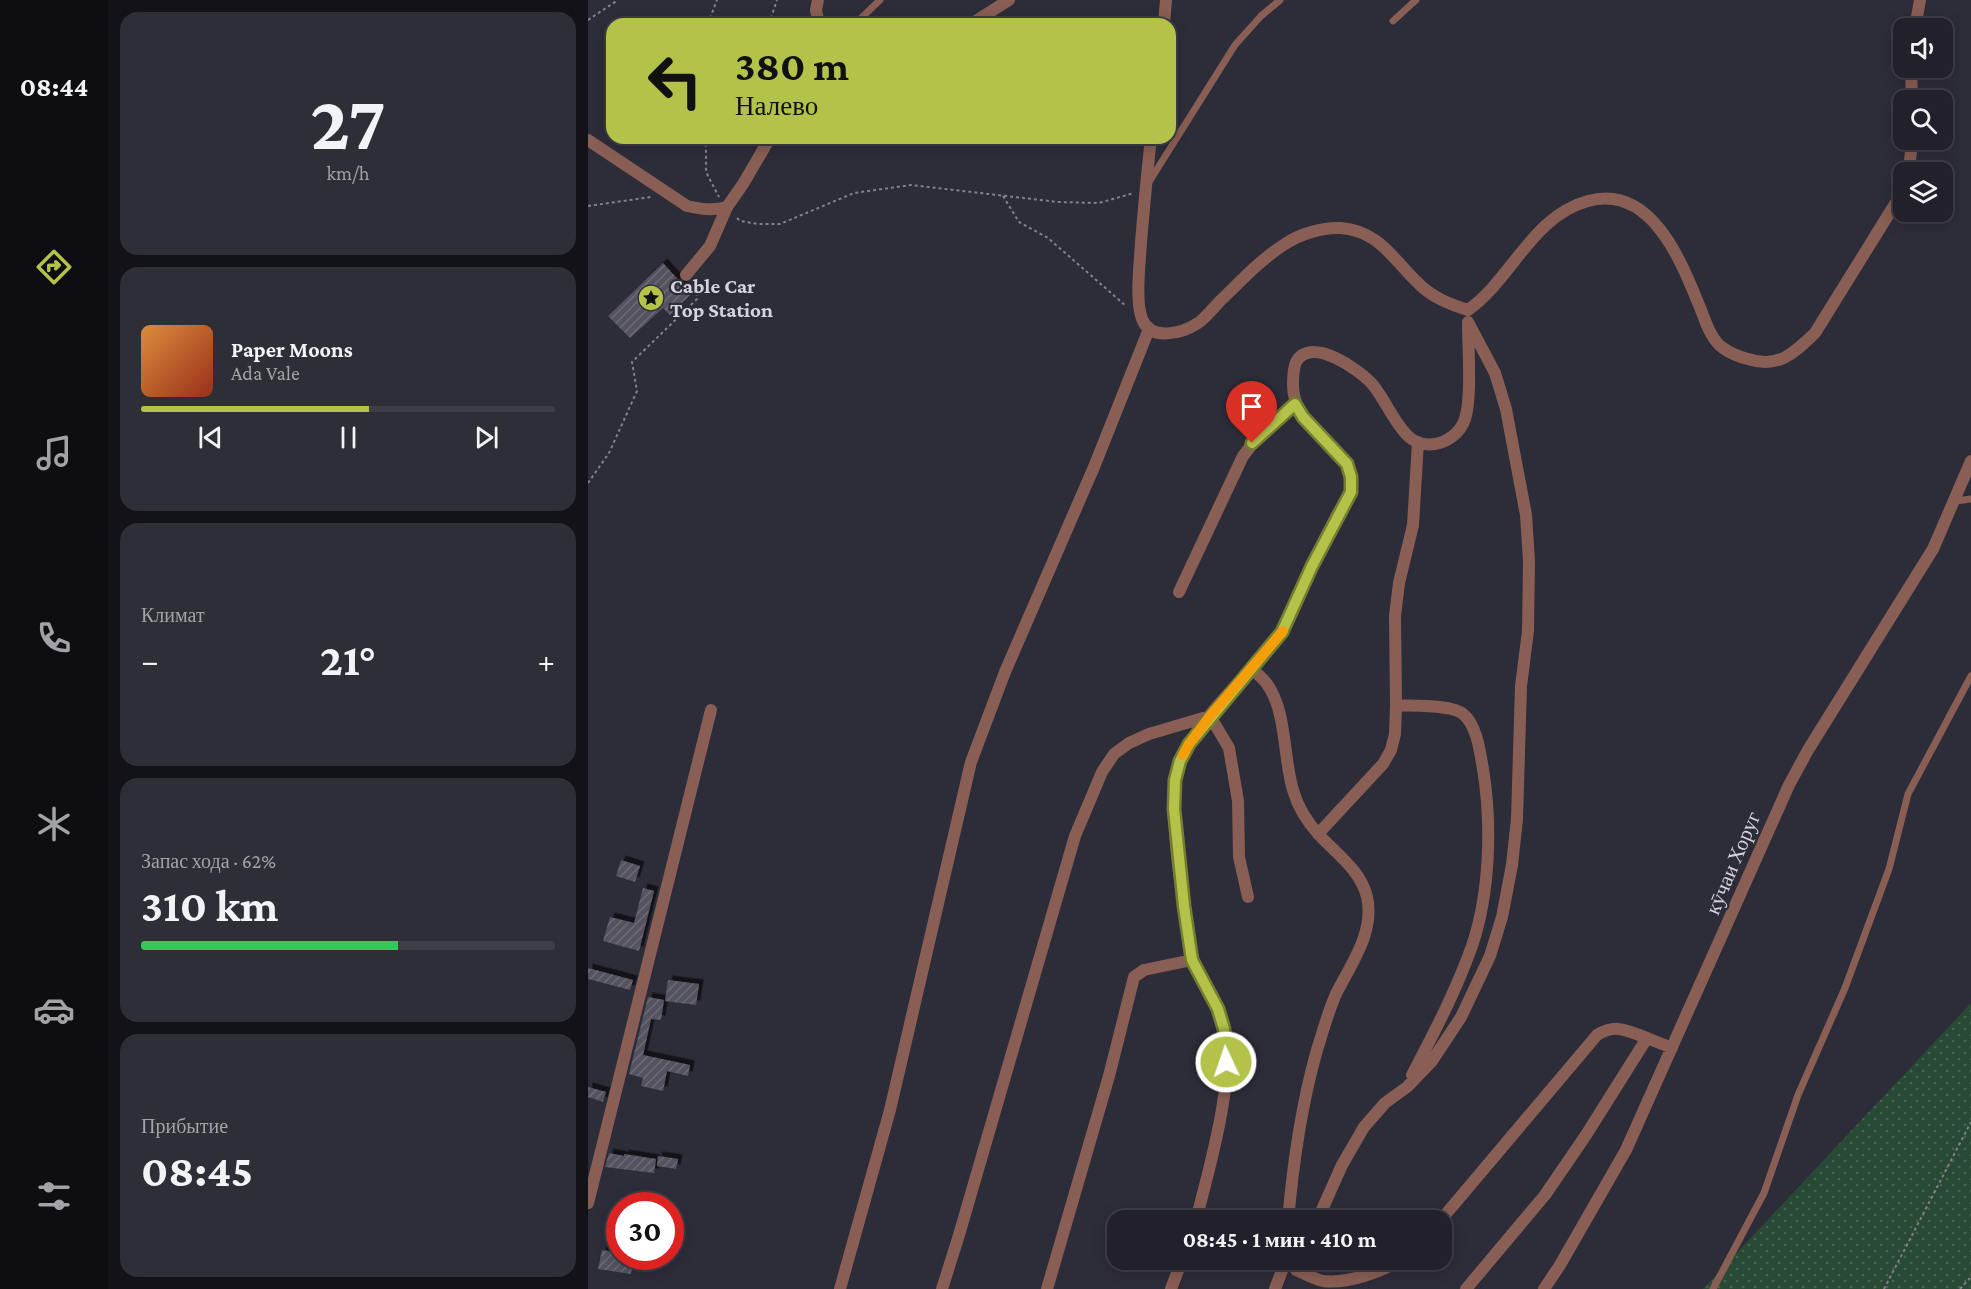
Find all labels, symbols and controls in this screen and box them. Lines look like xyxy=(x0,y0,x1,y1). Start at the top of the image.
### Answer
map controls xyxy=(1893,18,1953,222)
button: sound xyxy=(1893,18,1953,78)
icon: left xyxy=(636,42,714,120)
text: 380 m xyxy=(735,42,849,89)
text: 08:44 xyxy=(20,72,88,102)
text: 27 xyxy=(310,79,386,166)
button: search xyxy=(1893,90,1953,150)
text: Налево xyxy=(735,91,818,121)
text: km/h xyxy=(326,162,370,184)
button: layers xyxy=(1893,162,1953,222)
icon: directions xyxy=(33,246,75,288)
place label: Cable Car Top Station xyxy=(670,274,773,322)
place icon: Cable Car Top Station xyxy=(636,283,666,313)
text: Paper Moons xyxy=(231,337,353,362)
text: Ada Vale xyxy=(231,362,300,384)
pin xyxy=(1226,381,1277,443)
icon: arrive xyxy=(1235,390,1268,423)
icon: previous xyxy=(194,421,227,454)
icon: pause xyxy=(332,421,365,454)
icon: next xyxy=(470,421,503,454)
icon: music xyxy=(33,432,75,474)
text: Климат xyxy=(141,604,205,626)
icon: phone xyxy=(33,617,75,659)
text: 21° xyxy=(320,635,376,685)
text: − xyxy=(141,642,158,679)
text: + xyxy=(538,642,555,679)
icon: climate xyxy=(33,803,75,845)
street label: кӯчаи Хоруг xyxy=(1701,808,1766,918)
text: Запас хода · 62% xyxy=(141,850,276,872)
text: 310 km xyxy=(141,881,278,931)
icon: car xyxy=(33,989,75,1031)
position arrow xyxy=(1194,1030,1258,1094)
text: Прибытие xyxy=(141,1115,228,1137)
text: 08:45 xyxy=(141,1146,253,1196)
icon: filters xyxy=(33,1175,75,1217)
speed limit sign: 30 xyxy=(606,1192,684,1270)
text: 08:45 · 1 мин · 410 m xyxy=(1183,1227,1376,1252)

